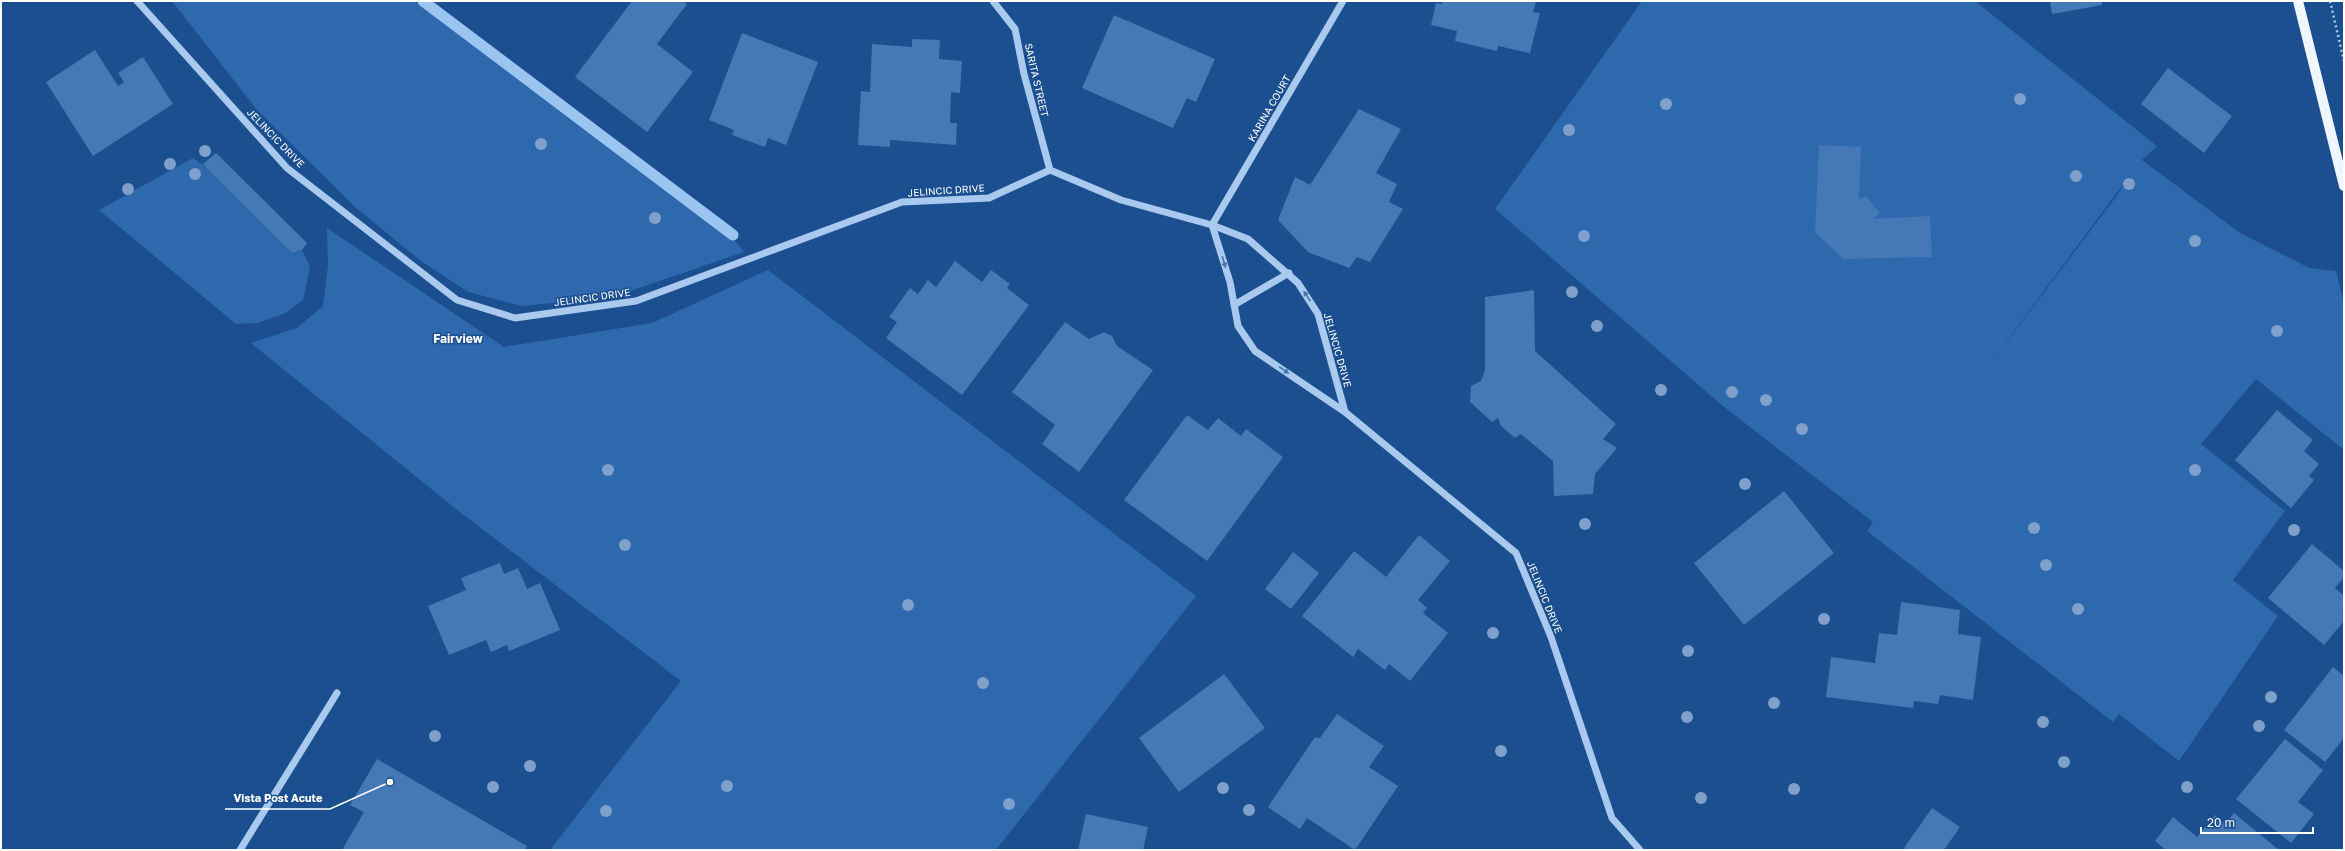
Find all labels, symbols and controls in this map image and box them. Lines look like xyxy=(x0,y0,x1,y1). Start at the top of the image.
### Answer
street label: SARITA STREET xyxy=(1023,42,1051,118)
street label: KARINA COURT xyxy=(1245,73,1293,143)
street label: JELINCIC DRIVE xyxy=(245,106,307,170)
street label: JELINCIC DRIVE xyxy=(907,181,985,199)
one-way arrow xyxy=(1221,257,1227,269)
street label: JELINCIC DRIVE xyxy=(553,286,631,308)
one-way arrow xyxy=(1303,291,1311,302)
street label: JELINCIC DRIVE xyxy=(1322,311,1354,389)
district label: Fairview xyxy=(433,331,483,346)
one-way arrow xyxy=(1278,366,1289,374)
street label: JELINCIC DRIVE xyxy=(1525,559,1565,635)
callout: Vista Post Acute xyxy=(225,786,330,809)
text: Vista Post Acute xyxy=(233,791,323,804)
scale bar xyxy=(2201,809,2313,835)
text: 20 m xyxy=(2207,815,2235,830)

